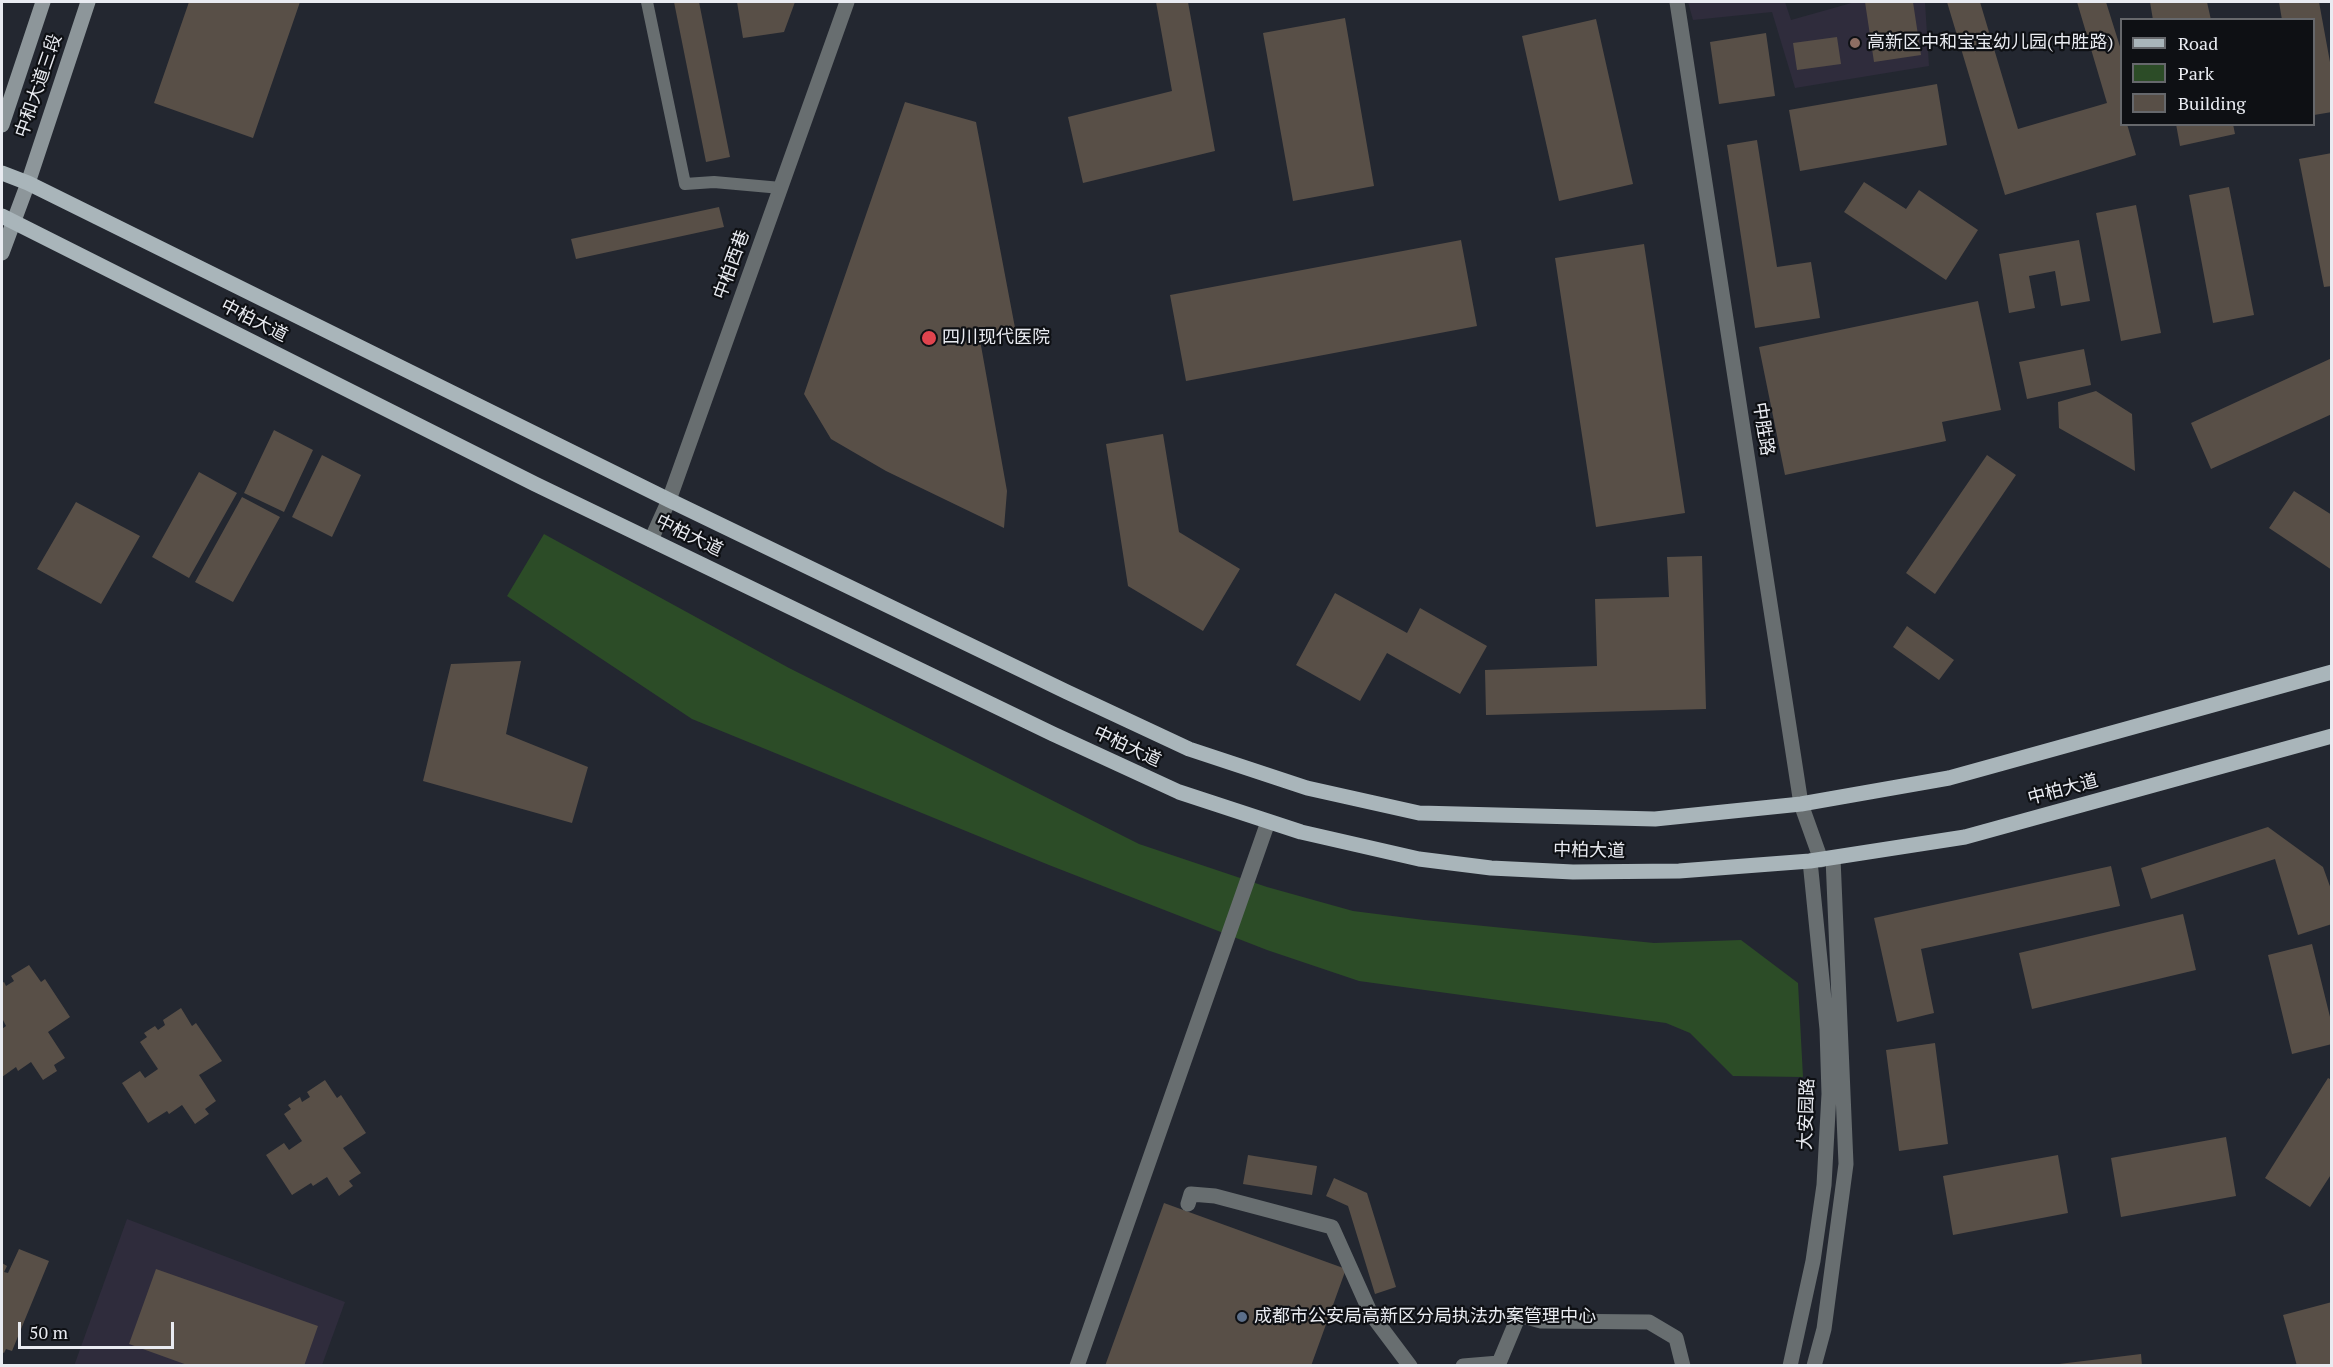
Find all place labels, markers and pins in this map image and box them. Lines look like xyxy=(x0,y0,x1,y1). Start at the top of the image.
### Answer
place label: 高新区中和宝宝幼儿园(中胜路) xyxy=(1867,32,2113,54)
marker: 高新区中和宝宝幼儿园(中胜路) xyxy=(1848,36,1862,50)
place label: 四川现代医院 xyxy=(942,327,1050,349)
marker: 四川现代医院 xyxy=(920,329,938,347)
place label: 成都市公安局高新区分局执法办案管理中心 xyxy=(1254,1306,1596,1328)
marker: 成都市公安局高新区分局执法办案管理中心 xyxy=(1235,1310,1249,1324)

